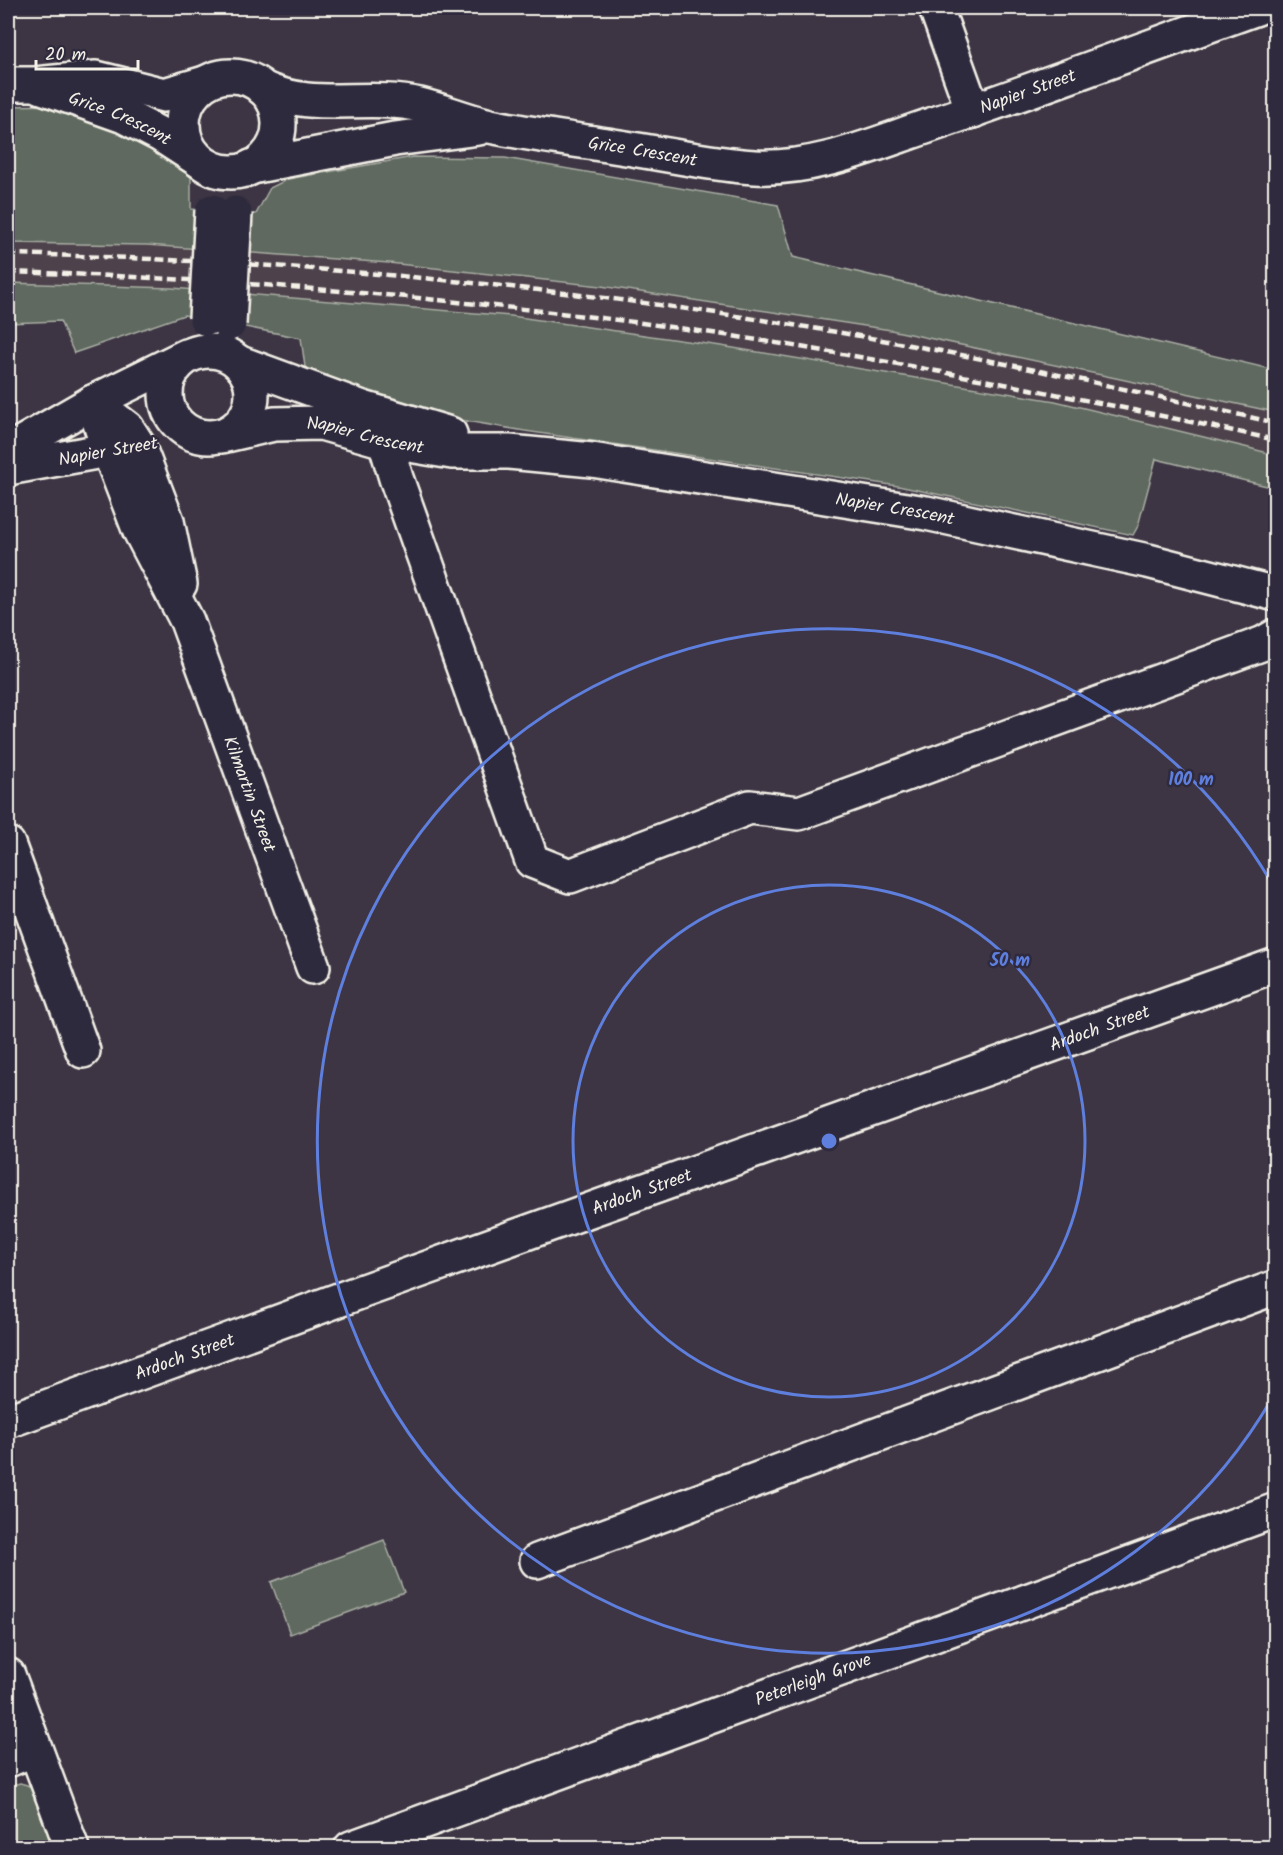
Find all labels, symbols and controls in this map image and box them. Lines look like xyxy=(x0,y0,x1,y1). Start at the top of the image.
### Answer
scale bar xyxy=(36,33,138,71)
text: 20 m xyxy=(45,41,86,70)
street label: Napier Street xyxy=(976,62,1081,123)
street label: Grice Crescent xyxy=(64,84,178,155)
street label: Grice Crescent xyxy=(586,129,700,176)
street label: Napier Crescent xyxy=(306,410,427,463)
street label: Napier Street xyxy=(56,429,161,475)
street label: Napier Crescent xyxy=(833,486,958,535)
street label: Kilmartin Street xyxy=(214,732,283,858)
text: 100 m xyxy=(1168,766,1214,795)
text: 50 m xyxy=(989,947,1030,976)
street label: Ardoch Street xyxy=(1046,998,1155,1061)
centre of rings xyxy=(819,1131,839,1151)
street label: Ardoch Street xyxy=(588,1161,697,1224)
street label: Ardoch Street xyxy=(131,1326,240,1389)
street label: Peterleigh Grove xyxy=(751,1646,876,1715)

